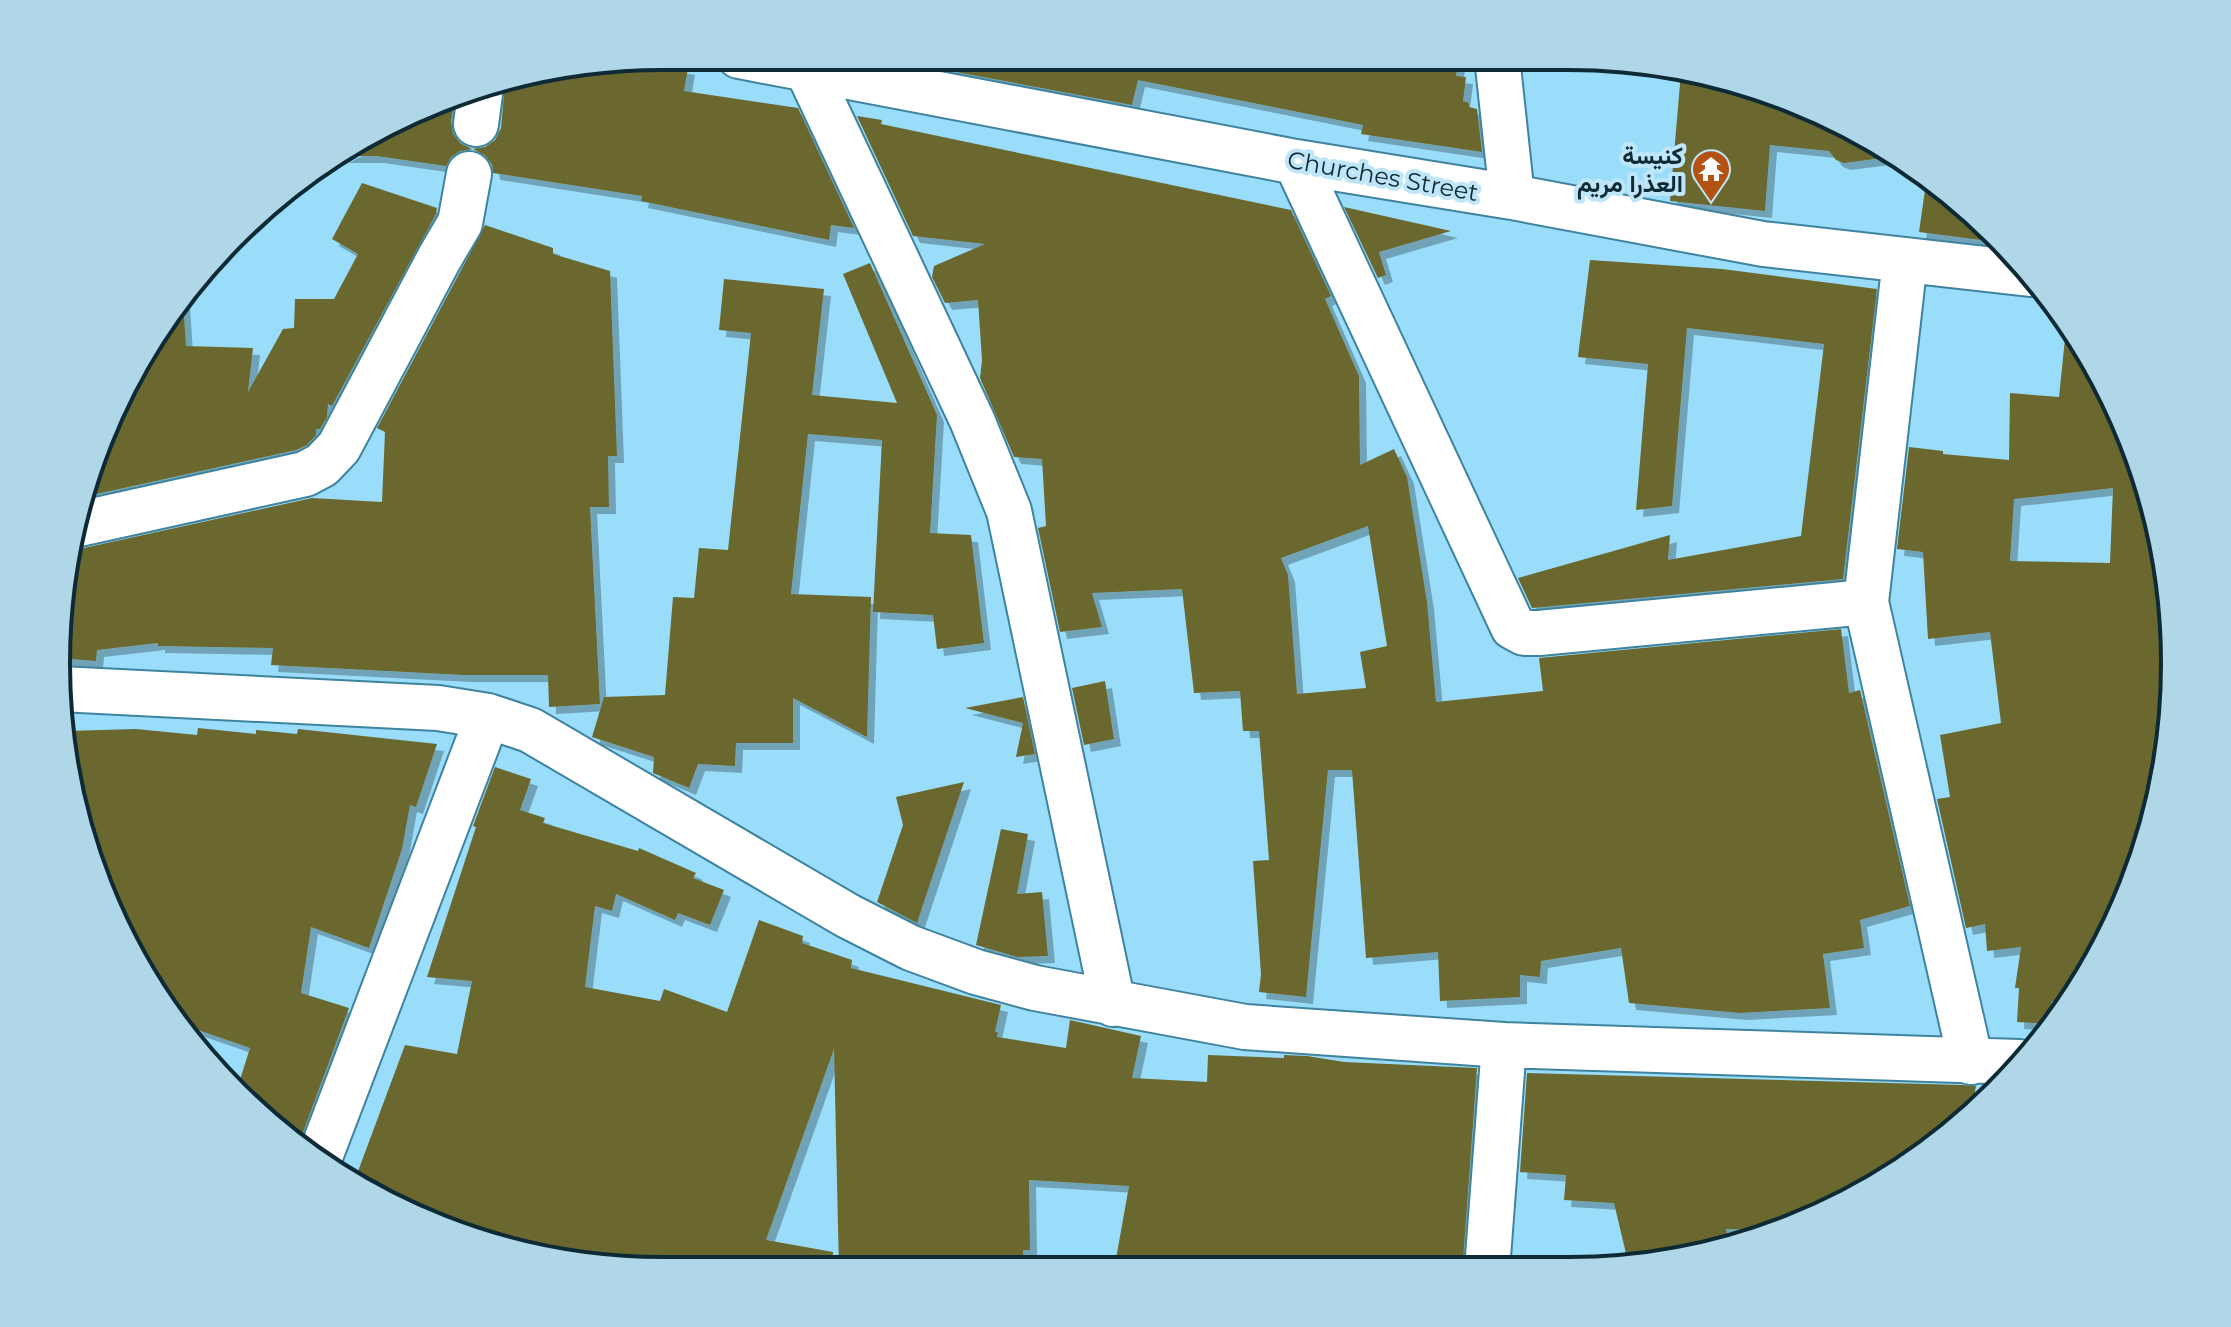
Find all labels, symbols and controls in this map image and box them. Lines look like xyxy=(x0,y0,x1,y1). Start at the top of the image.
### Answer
place label: كنيسة العذرا مريم xyxy=(1577,141,1683,200)
street label: Churches Street xyxy=(1285,145,1481,207)
temple icon: كنيسة العذرا مريم xyxy=(1690,148,1732,203)

